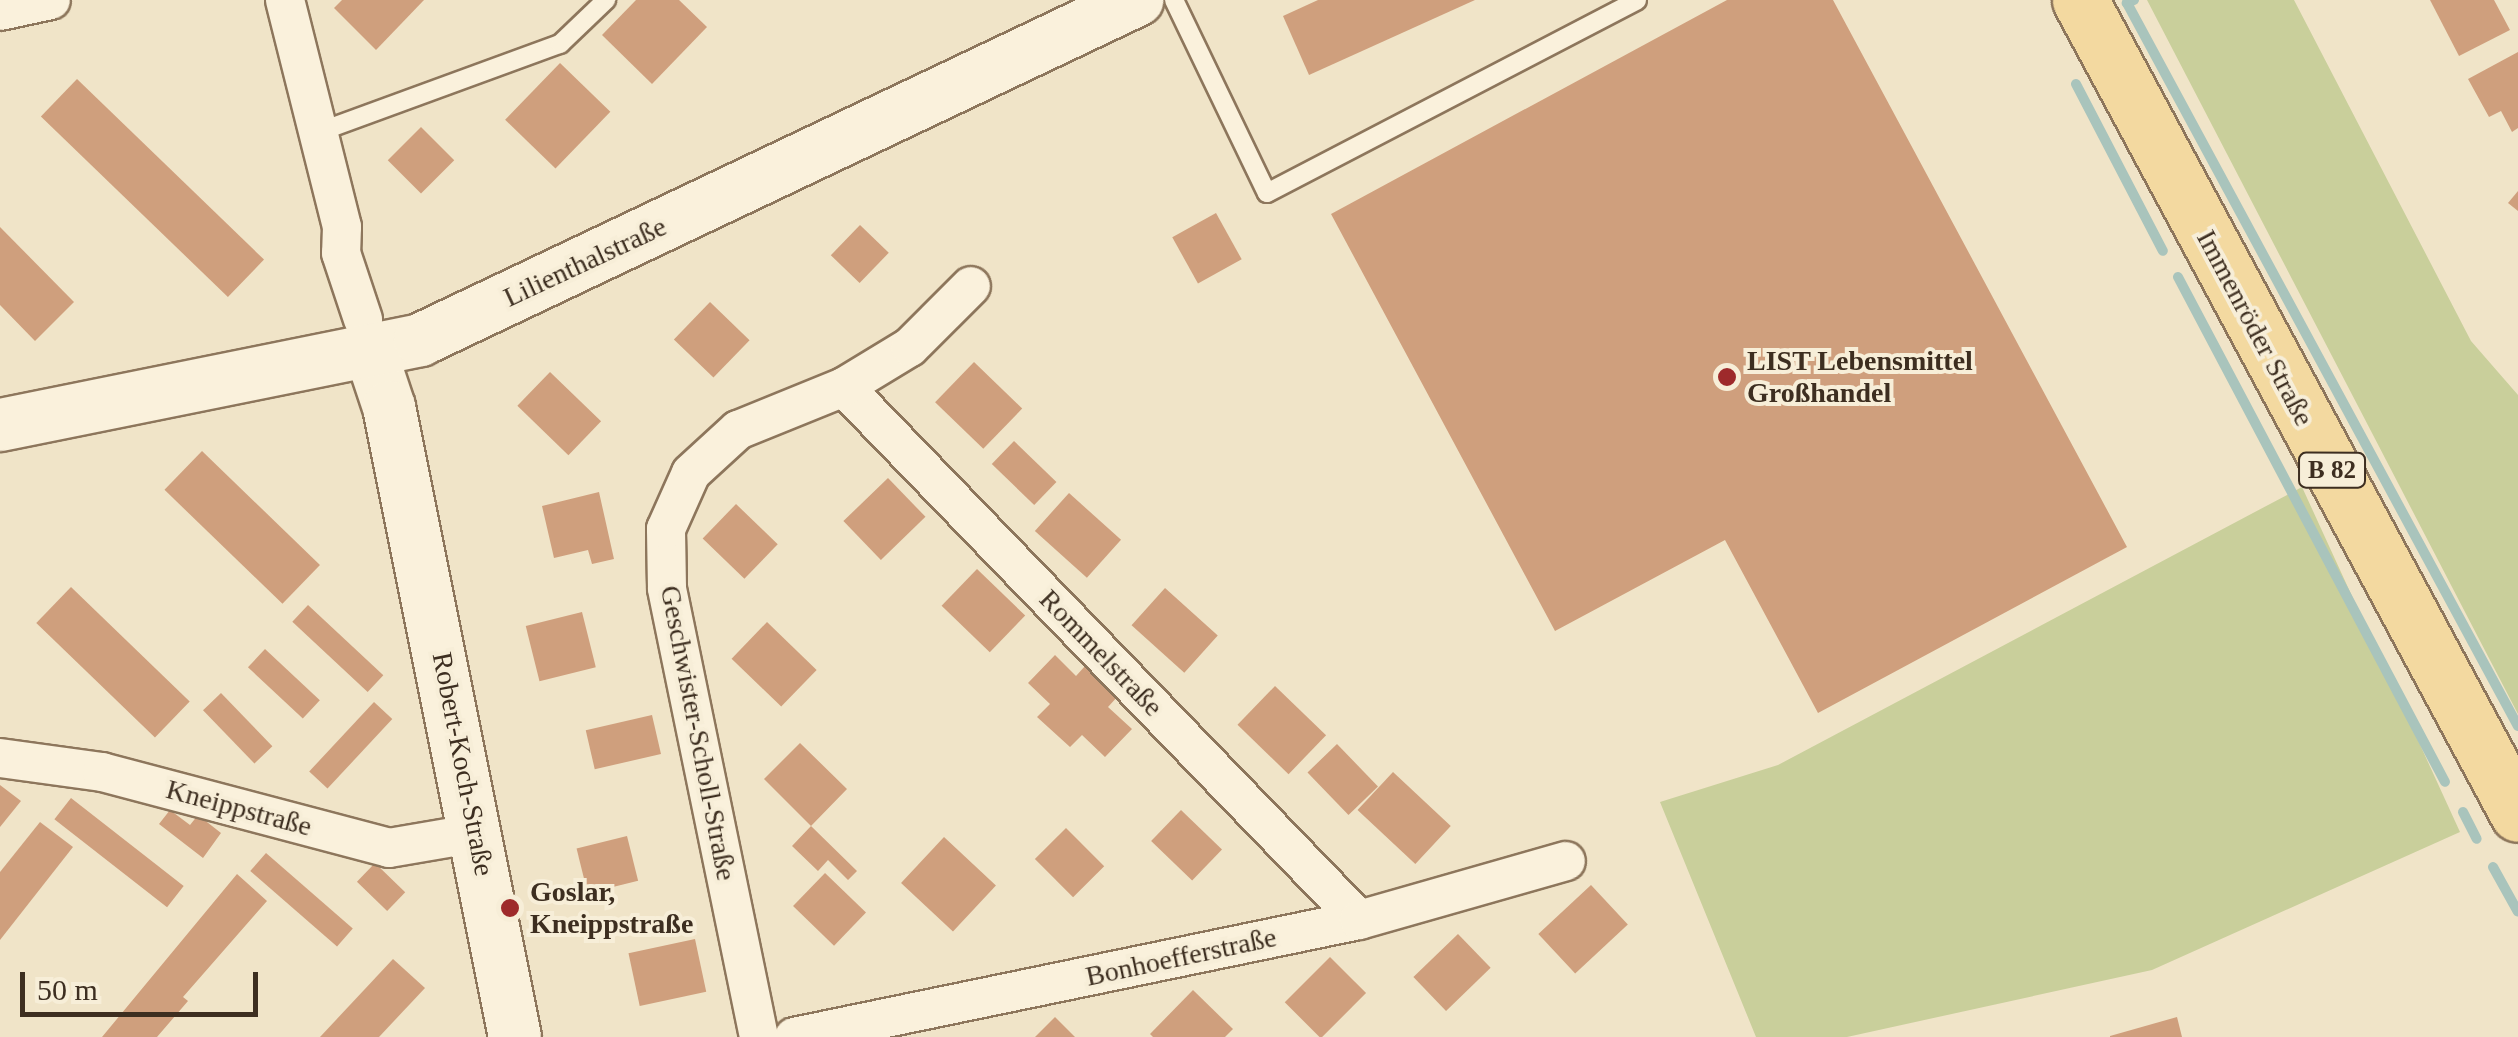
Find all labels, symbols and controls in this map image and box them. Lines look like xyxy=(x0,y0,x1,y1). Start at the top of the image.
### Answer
street label: Lilienthalstraße xyxy=(498,210,672,314)
street label: Immenröder Straße xyxy=(2189,224,2321,432)
place label: LIST Lebensmittel Großhandel xyxy=(1747,344,1973,410)
marker: LIST Lebensmittel Großhandel xyxy=(1716,366,1738,388)
road number: B 82 xyxy=(2297,450,2367,490)
street label: Geschwister-Scholl-Straße xyxy=(653,583,743,883)
street label: Rommelstraße xyxy=(1032,583,1170,723)
street label: Robert-Koch-Straße xyxy=(425,649,501,879)
street label: Kneippstraße xyxy=(163,772,315,844)
place label: Goslar, Kneippstraße xyxy=(530,875,693,941)
marker: Goslar, Kneippstraße xyxy=(499,897,521,919)
street label: Bonhoefferstraße xyxy=(1083,920,1279,994)
scale bar xyxy=(25,952,262,1014)
text: 50 m xyxy=(37,973,98,1006)

